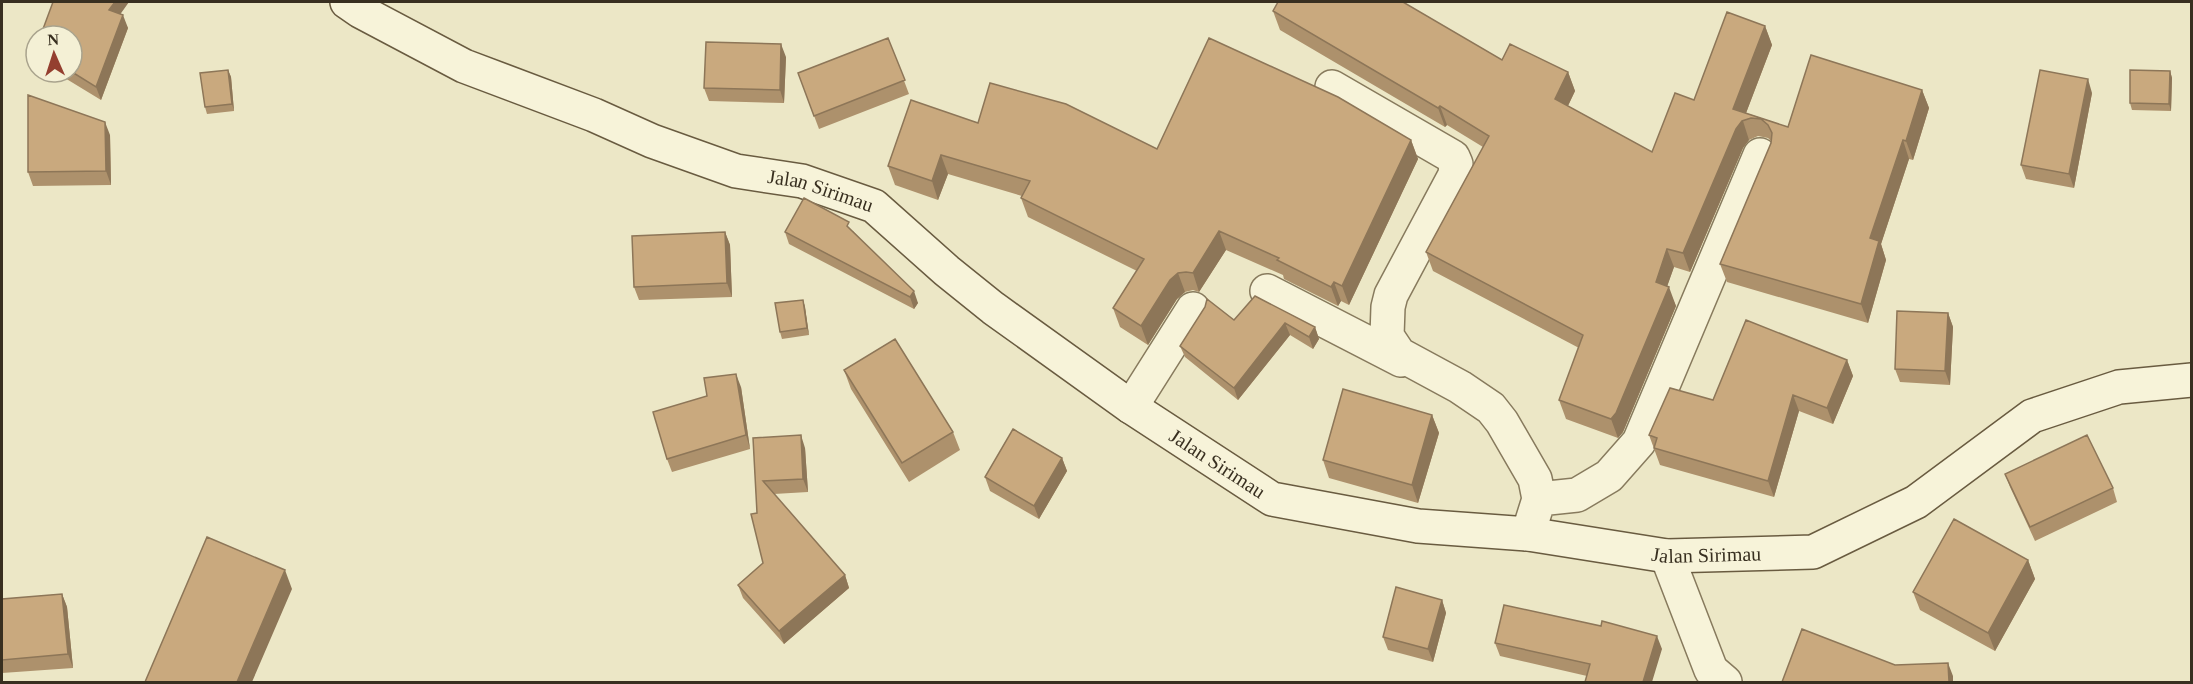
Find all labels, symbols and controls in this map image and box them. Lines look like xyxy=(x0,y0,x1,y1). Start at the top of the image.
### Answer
north arrow xyxy=(24,24,84,84)
text: N xyxy=(47,31,60,48)
street label: Jalan Sirimau xyxy=(766,165,876,216)
street label: Jalan Sirimau xyxy=(1166,424,1269,503)
street label: Jalan Sirimau xyxy=(1650,542,1761,567)

